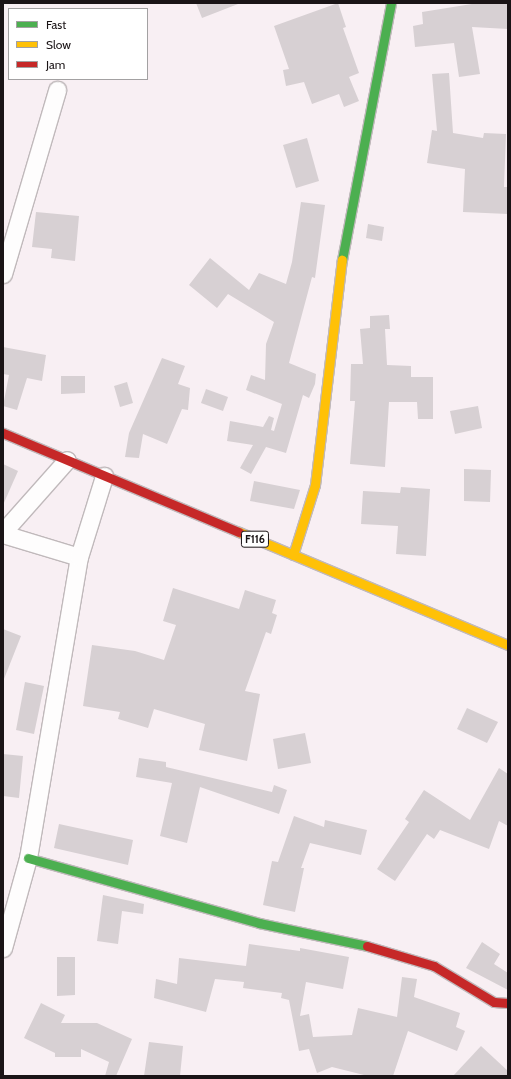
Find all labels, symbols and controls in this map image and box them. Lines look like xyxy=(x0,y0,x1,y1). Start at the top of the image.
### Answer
legend xyxy=(8,8,148,80)
text: Fast xyxy=(46,17,66,32)
text: Slow xyxy=(46,37,71,52)
text: Jam xyxy=(46,57,65,72)
road number: F116 xyxy=(240,530,270,548)

